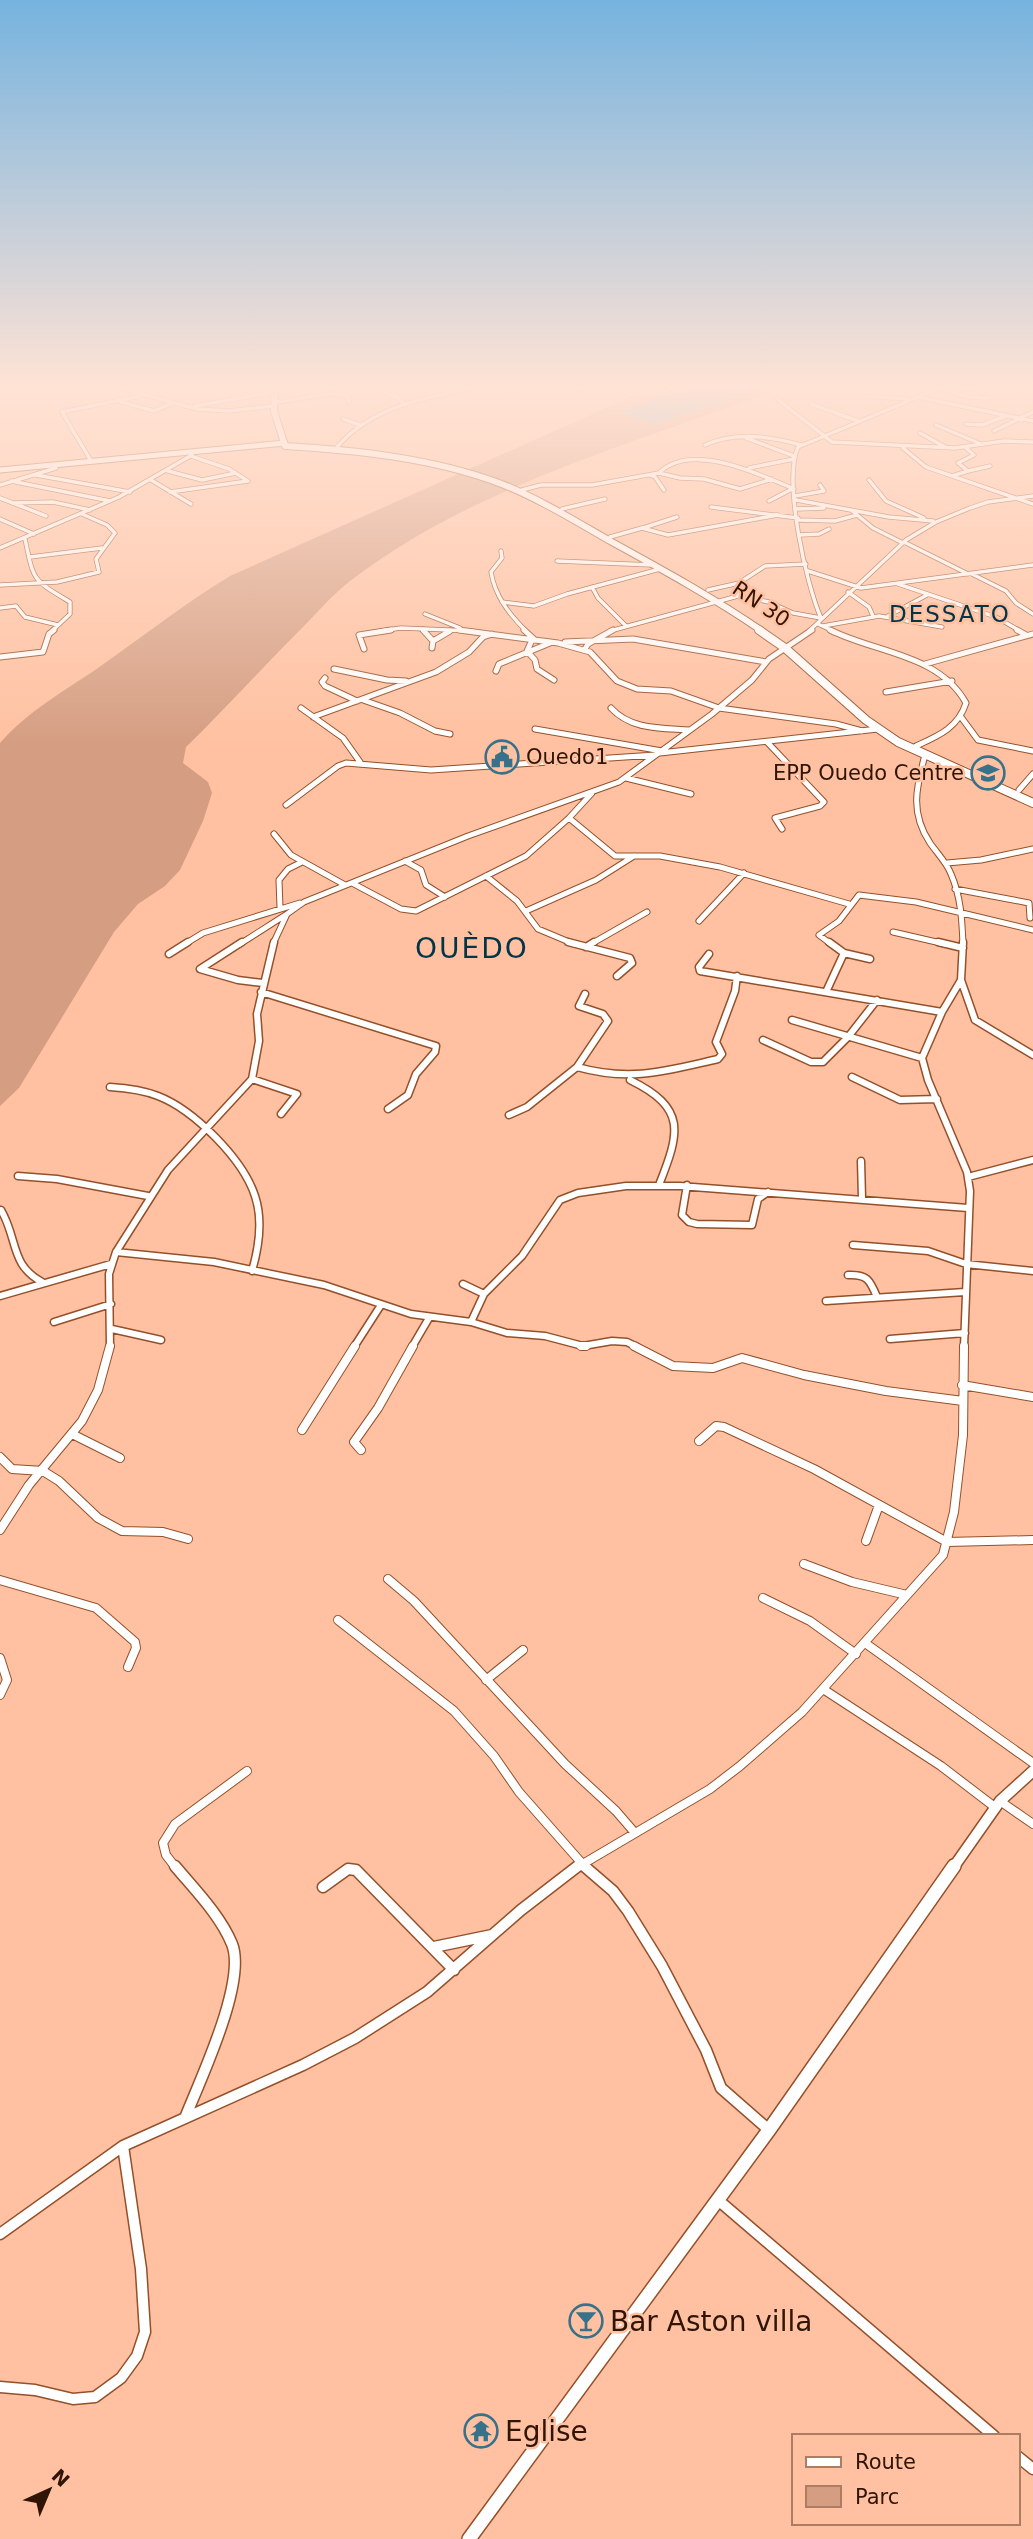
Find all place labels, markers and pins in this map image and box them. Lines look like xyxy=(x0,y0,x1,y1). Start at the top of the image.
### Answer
public building icon: Ouedo1 xyxy=(483,738,521,776)
place label: Ouedo1 xyxy=(526,745,608,769)
school or university icon: EPP Ouedo Centre xyxy=(969,754,1007,792)
place label: EPP Ouedo Centre xyxy=(773,761,964,785)
bar icon: Bar Aston villa xyxy=(567,2302,605,2340)
place label: Bar Aston villa xyxy=(610,2305,812,2338)
temple icon: Eglise xyxy=(462,2412,500,2450)
place label: Eglise xyxy=(505,2415,588,2448)

